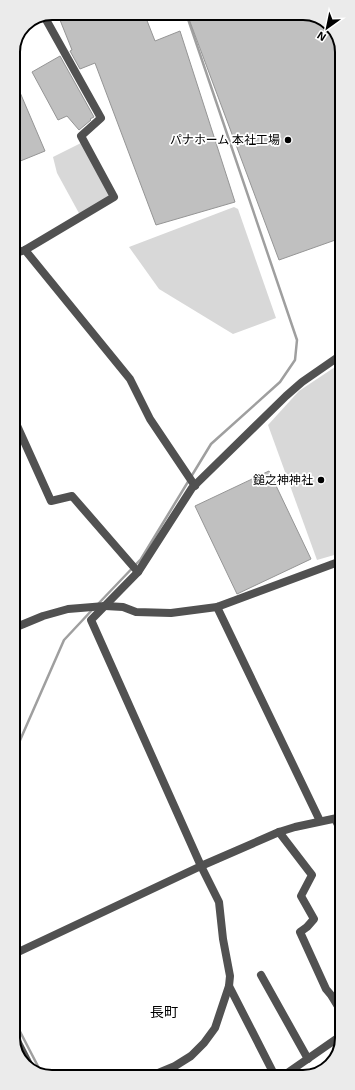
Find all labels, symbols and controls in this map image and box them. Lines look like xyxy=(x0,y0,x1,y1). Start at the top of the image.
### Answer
north arrow xyxy=(307,8,347,48)
text: N xyxy=(314,29,328,44)
place label: パナホーム 本社工場 xyxy=(170,132,280,146)
marker: パナホーム 本社工場 xyxy=(283,135,293,145)
place label: 鎚之神神社 xyxy=(253,472,313,486)
marker: 鎚之神神社 xyxy=(316,475,326,485)
district label: 長町 xyxy=(150,1003,178,1020)

